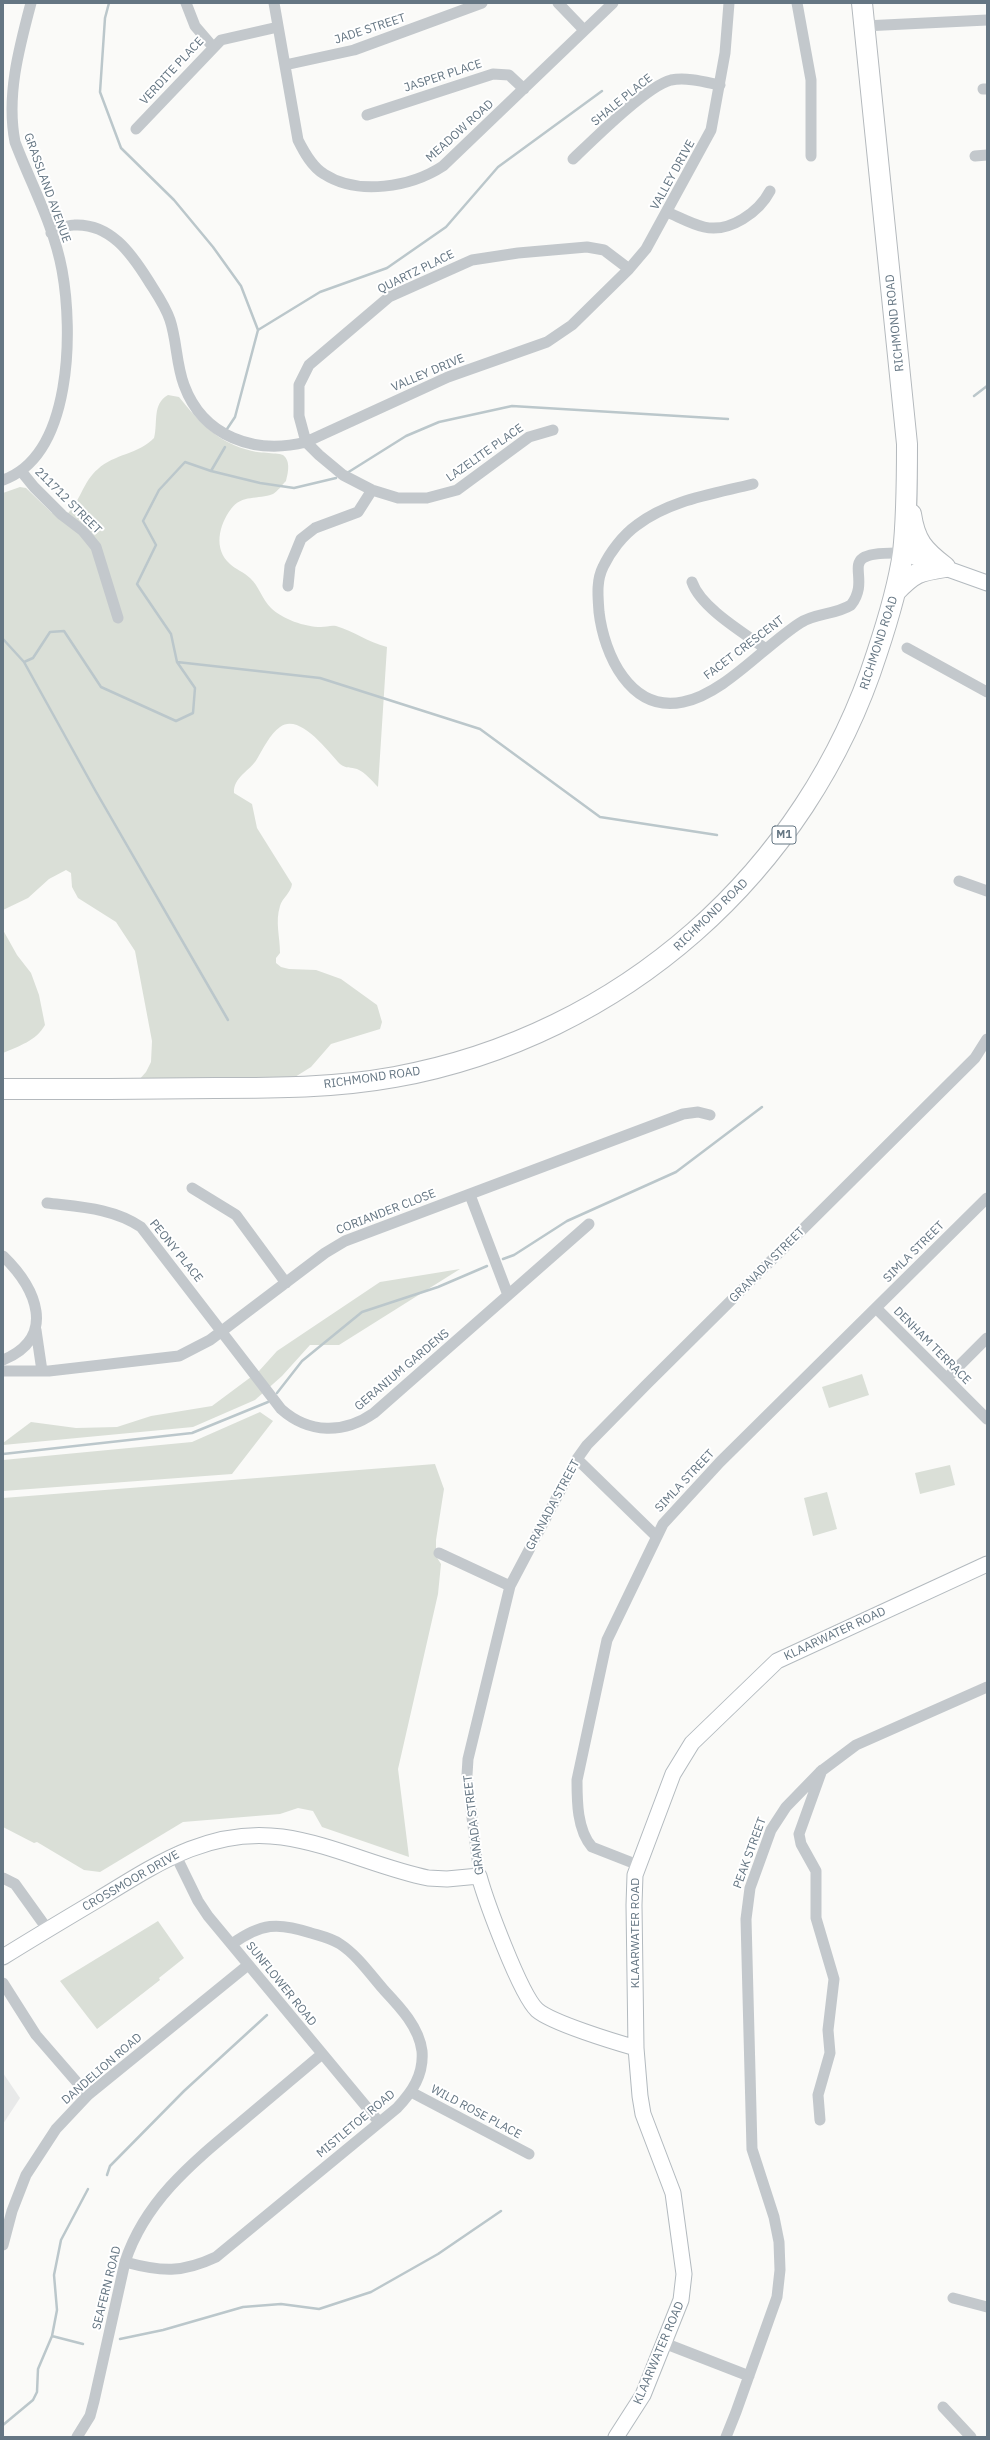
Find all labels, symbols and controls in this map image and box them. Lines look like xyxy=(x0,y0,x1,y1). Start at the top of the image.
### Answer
street label: JADE STREET xyxy=(333,11,407,47)
street label: VERDITE PLACE xyxy=(137,34,207,108)
street label: JASPER PLACE xyxy=(402,57,484,95)
street label: SHALE PLACE xyxy=(589,71,655,129)
street label: MEADOW ROAD xyxy=(423,97,497,165)
street label: GRASSLAND AVENUE xyxy=(20,131,74,245)
street label: VALLEY DRIVE xyxy=(648,137,698,213)
street label: QUARTZ PLACE xyxy=(375,247,457,297)
street label: RICHMOND ROAD xyxy=(883,274,907,372)
street label: VALLEY DRIVE xyxy=(389,351,467,395)
street label: LAZELITE PLACE xyxy=(444,421,526,485)
street label: 211712 STREET xyxy=(32,465,104,537)
street label: RICHMOND ROAD xyxy=(857,594,901,692)
street label: FACET CRESCENT xyxy=(701,613,787,683)
road number: M1 xyxy=(772,826,796,844)
street label: RICHMOND ROAD xyxy=(671,876,751,954)
street label: RICHMOND ROAD xyxy=(323,1064,421,1092)
street label: CORIANDER CLOSE xyxy=(334,1186,438,1238)
street label: PEONY PLACE xyxy=(146,1217,206,1285)
street label: SIMLA STREET xyxy=(880,1218,948,1286)
street label: GRANADA STREET xyxy=(726,1224,808,1306)
street label: DENHAM TERRACE xyxy=(890,1304,974,1388)
street label: GERANIUM GARDENS xyxy=(352,1326,452,1414)
street label: SIMLA STREET xyxy=(652,1447,718,1515)
street label: GRANADA STREET xyxy=(523,1457,583,1553)
street label: KLAARWATER ROAD xyxy=(782,1604,888,1664)
street label: GRANADA STREET xyxy=(461,1774,487,1876)
street label: PEAK STREET xyxy=(730,1815,770,1891)
street label: CROSSMOOR DRIVE xyxy=(80,1847,182,1915)
street label: KLAARWATER ROAD xyxy=(629,1878,643,1988)
street label: SUNFLOWER ROAD xyxy=(243,1939,319,2029)
street label: DANDELION ROAD xyxy=(59,2030,145,2108)
street label: WILD ROSE PLACE xyxy=(428,2082,524,2142)
street label: MISTLETOE ROAD xyxy=(314,2087,398,2161)
street label: SEAFERN ROAD xyxy=(90,2245,124,2331)
street label: KLAARWATER ROAD xyxy=(631,2299,687,2407)

